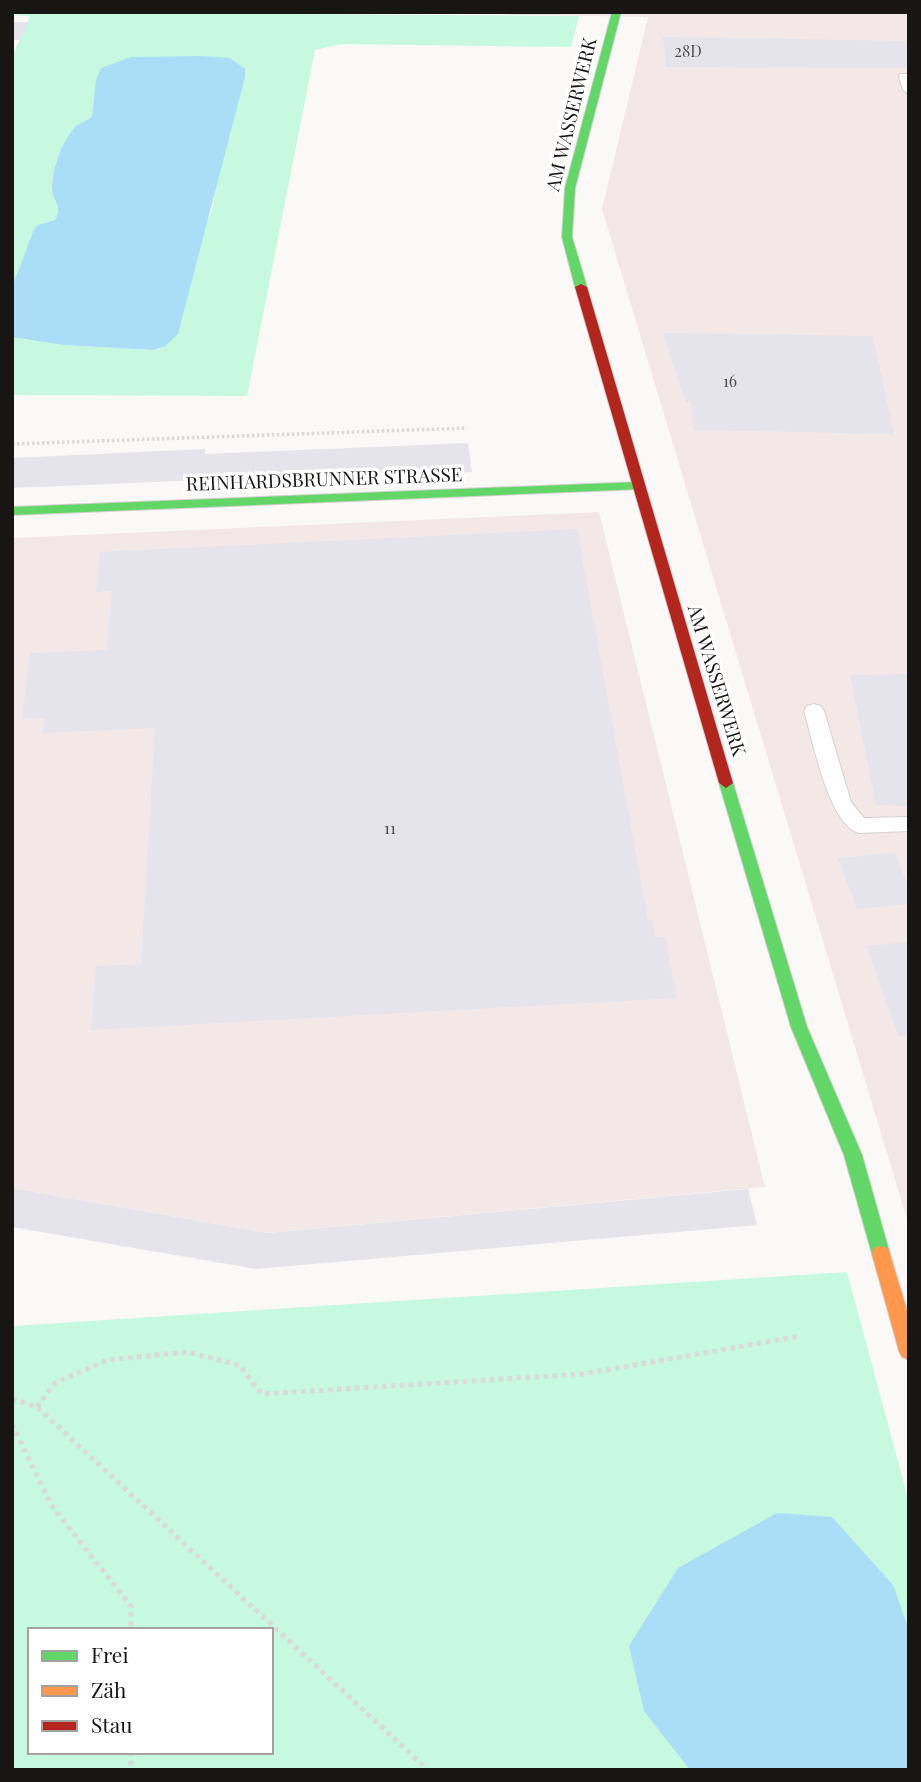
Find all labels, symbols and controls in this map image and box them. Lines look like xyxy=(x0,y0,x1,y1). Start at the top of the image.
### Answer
street label: AM WASSERWERK xyxy=(538,34,602,194)
house number: 28D xyxy=(674,40,702,61)
house number: 16 xyxy=(723,370,737,391)
street label: REINHARDSBRUNNER STRASSE xyxy=(185,460,463,496)
street label: AM WASSERWERK xyxy=(682,600,754,759)
house number: 11 xyxy=(384,817,396,838)
legend xyxy=(28,1628,273,1754)
text: Frei xyxy=(91,1640,129,1668)
text: Zäh xyxy=(91,1675,127,1703)
text: Stau xyxy=(91,1710,132,1738)

